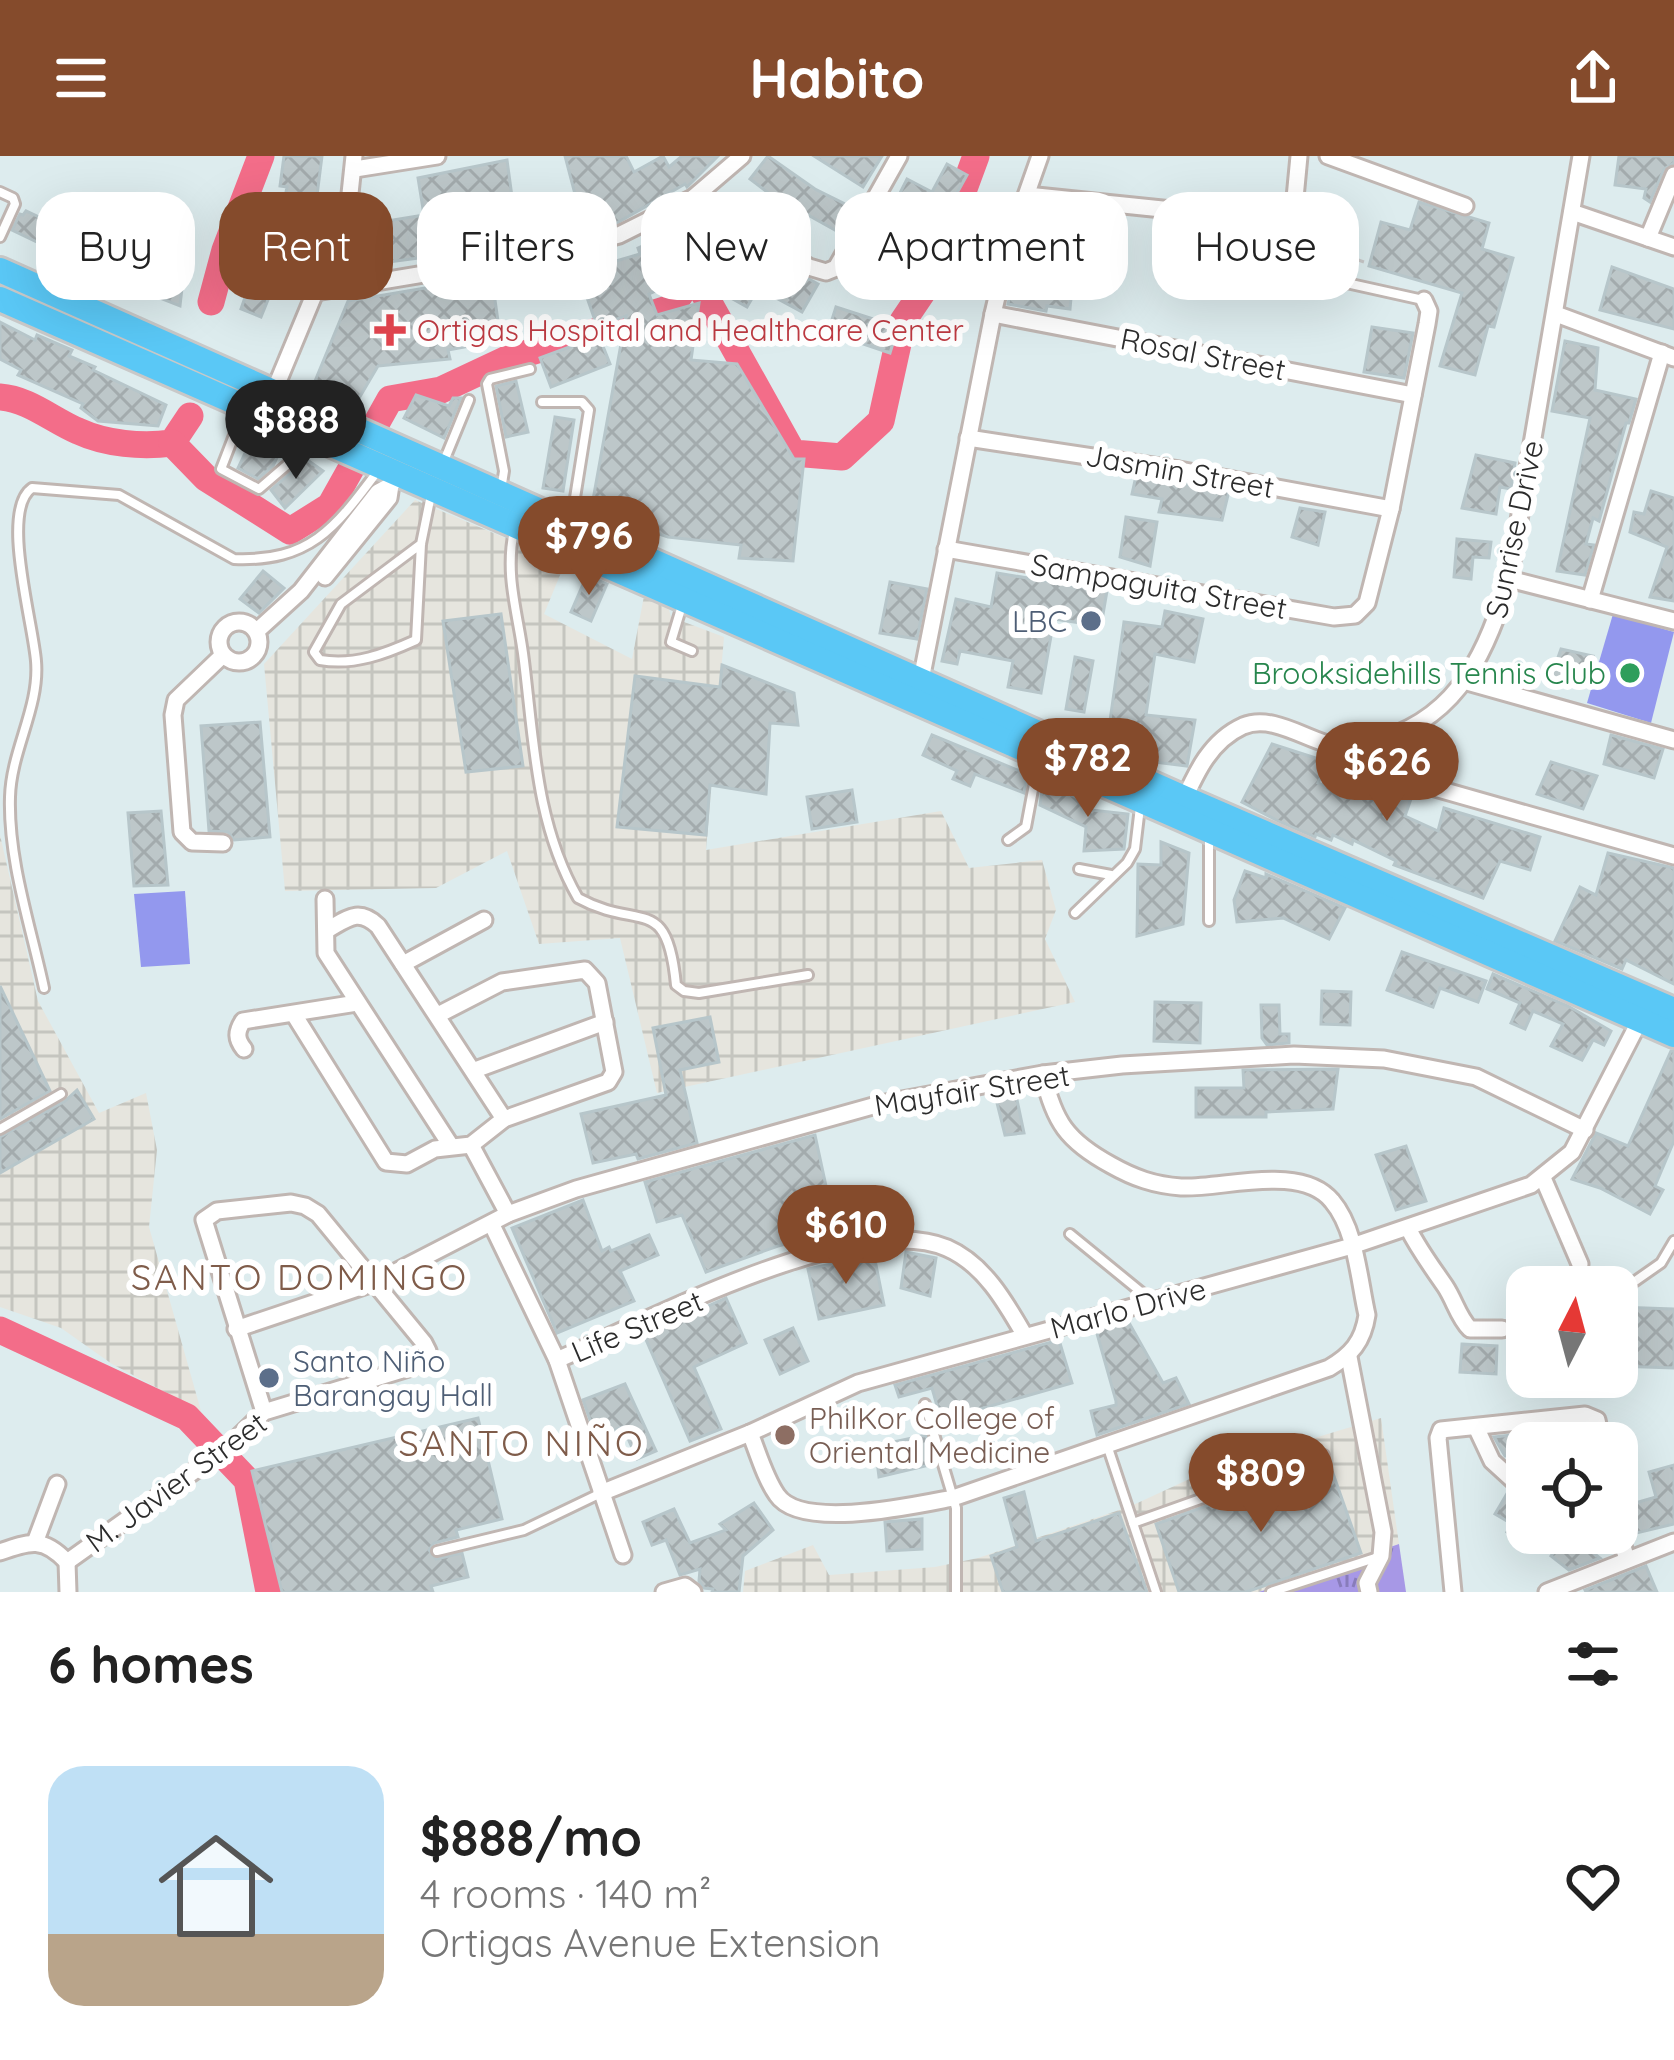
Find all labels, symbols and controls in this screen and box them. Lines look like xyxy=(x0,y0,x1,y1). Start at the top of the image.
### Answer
text: Habito xyxy=(750,44,924,112)
icon: menu xyxy=(48,45,114,111)
icon: share xyxy=(1560,45,1626,111)
chip: Buy xyxy=(36,192,195,300)
chip: Rent xyxy=(219,192,393,300)
chip: Filters xyxy=(417,192,617,300)
chip: New xyxy=(641,192,811,300)
chip: Apartment xyxy=(835,192,1128,300)
chip: House xyxy=(1152,192,1359,300)
place label: Ortigas Hospital and Healthcare Center xyxy=(417,311,964,349)
marker: Ortigas Hospital and Healthcare Center xyxy=(374,314,406,346)
street label: Rosal Street xyxy=(1117,319,1289,389)
pin: $888 xyxy=(225,380,367,482)
text: $888 xyxy=(252,394,340,443)
street label: Jasmin Street xyxy=(1083,436,1277,506)
street label: Sunrise Drive xyxy=(1477,437,1551,621)
pin: $796 xyxy=(518,496,660,598)
text: $796 xyxy=(545,510,633,559)
street label: Sampaguita Street xyxy=(1028,545,1290,627)
place label: LBC xyxy=(1012,602,1067,640)
marker: LBC xyxy=(1078,608,1104,634)
place label: Brooksidehills Tennis Club xyxy=(1252,654,1606,692)
marker: Brooksidehills Tennis Club xyxy=(1617,660,1643,686)
pin: $782 xyxy=(1017,718,1159,820)
pin: $626 xyxy=(1316,722,1458,824)
text: $782 xyxy=(1044,732,1132,781)
text: $626 xyxy=(1343,736,1431,785)
street label: Mayfair Street xyxy=(872,1056,1072,1124)
pin: $610 xyxy=(775,1185,917,1287)
text: $610 xyxy=(804,1199,888,1248)
district label: SANTO DOMINGO xyxy=(131,1254,469,1299)
north arrow xyxy=(1506,1266,1638,1398)
map controls xyxy=(1506,1266,1638,1554)
street label: Marlo Drive xyxy=(1046,1269,1210,1347)
street label: Life Street xyxy=(566,1281,708,1371)
place label: Santo Niño Barangay Hall xyxy=(293,1342,493,1414)
marker: Santo Niño Barangay Hall xyxy=(256,1365,282,1391)
place label: PhilKor College of Oriental Medicine xyxy=(809,1399,1055,1471)
street label: M. Javier Street xyxy=(78,1404,274,1560)
district label: SANTO NIÑO xyxy=(398,1420,646,1465)
marker: PhilKor College of Oriental Medicine xyxy=(772,1422,798,1448)
button: locate xyxy=(1506,1422,1638,1554)
pin: $809 xyxy=(1190,1433,1332,1535)
text: $809 xyxy=(1216,1447,1306,1496)
icon: filters xyxy=(1560,1631,1626,1697)
text: 6 homes xyxy=(48,1632,254,1696)
text: $888/mo xyxy=(420,1805,642,1869)
icon: home xyxy=(144,1814,288,1958)
icon: heart xyxy=(1560,1853,1626,1919)
text: 4 rooms · 140 m² xyxy=(420,1869,711,1918)
text: Ortigas Avenue Extension xyxy=(420,1918,881,1967)

